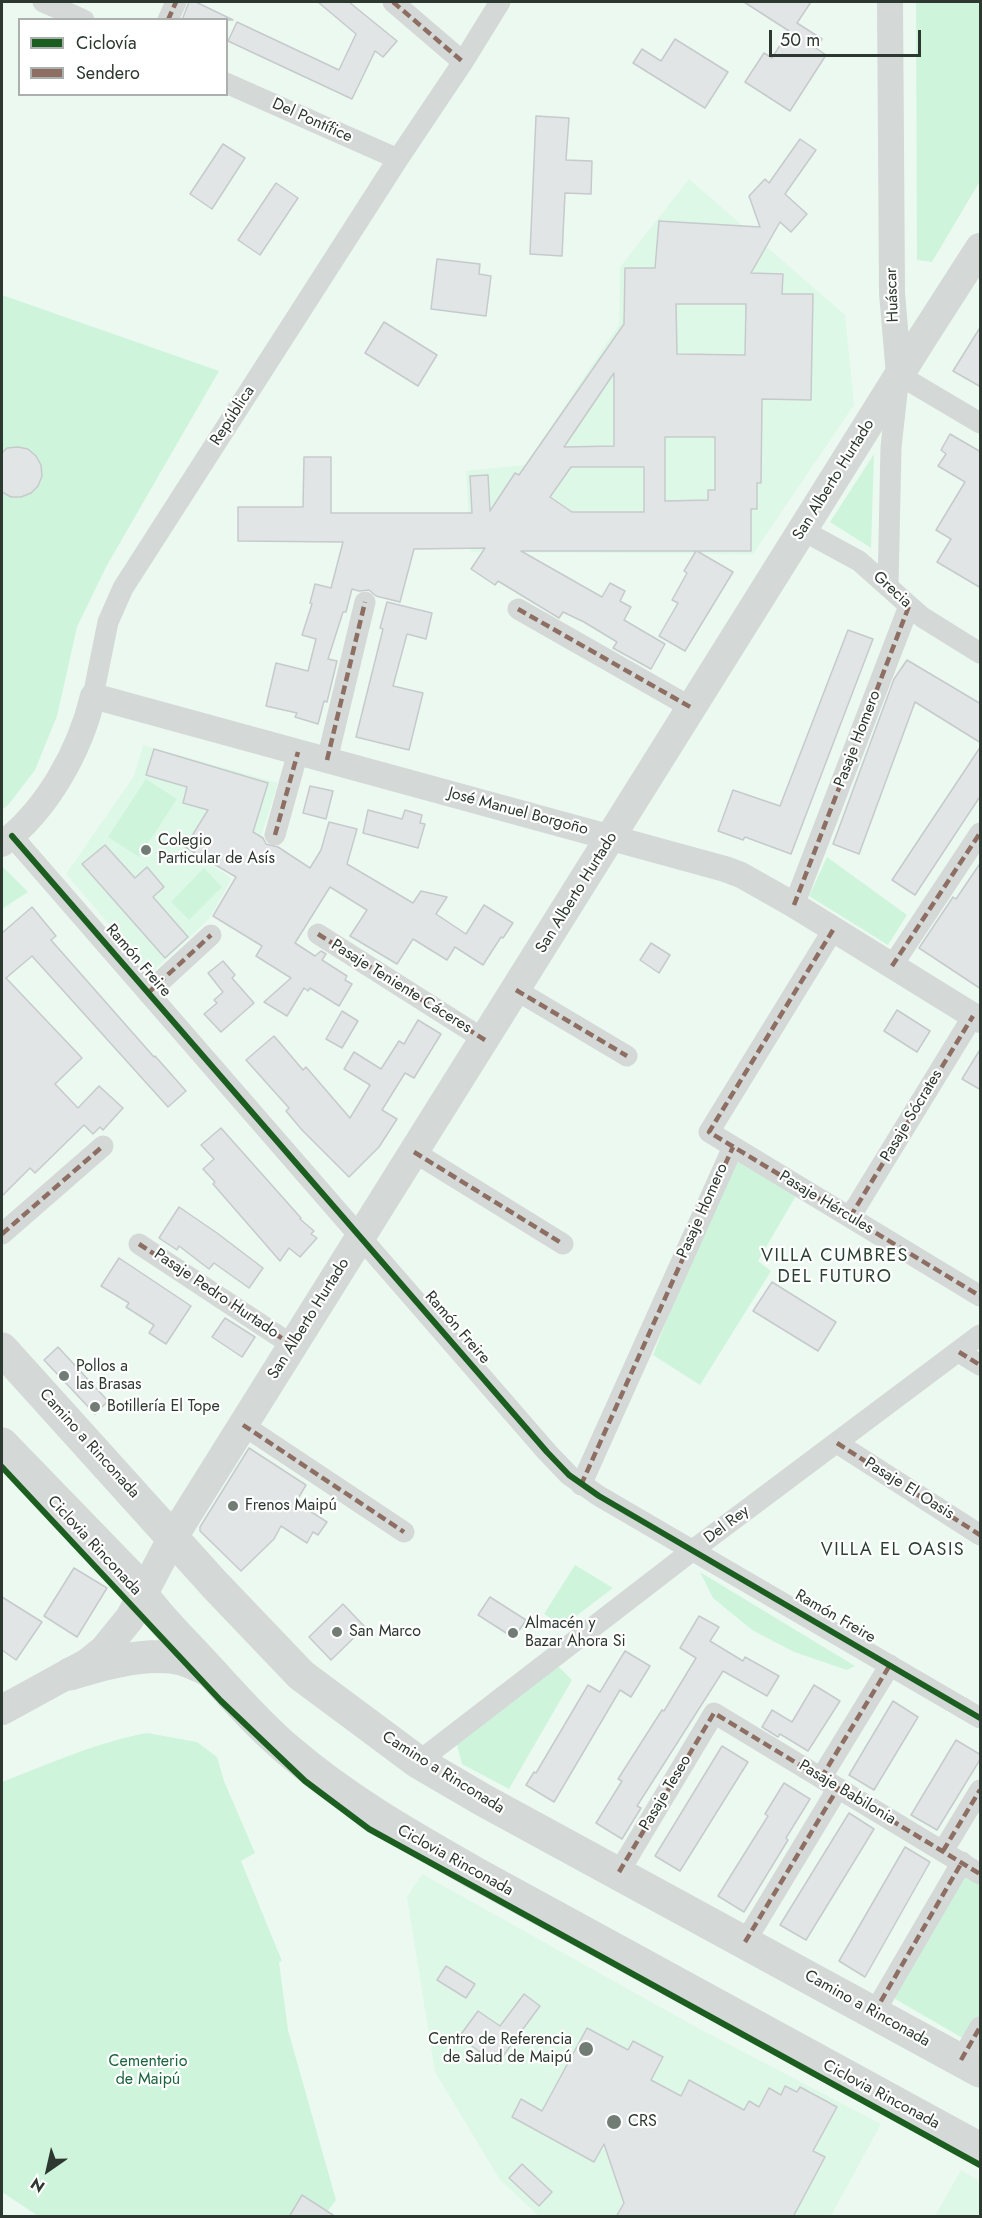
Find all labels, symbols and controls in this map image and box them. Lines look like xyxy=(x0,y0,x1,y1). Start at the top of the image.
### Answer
legend xyxy=(18,18,228,96)
scale bar xyxy=(772,18,924,56)
text: 50 m xyxy=(780,27,820,53)
text: Ciclovía xyxy=(76,30,137,56)
text: Sendero xyxy=(76,60,140,86)
street label: Del Pontífice xyxy=(269,95,355,147)
street label: Huáscar xyxy=(882,267,904,323)
street label: República xyxy=(207,383,259,449)
street label: San Alberto Hurtado xyxy=(789,416,879,544)
street label: Grecia xyxy=(869,568,915,612)
street label: Pasaje Homero xyxy=(831,688,885,790)
street label: José Manuel Borgoño xyxy=(446,784,590,840)
street label: San Alberto Hurtado xyxy=(532,829,622,957)
place label: Colegio Particular de Asís xyxy=(158,831,275,869)
marker: Colegio Particular de Asís xyxy=(139,843,153,857)
street label: Ramón Freire xyxy=(101,921,175,1001)
street label: Pasaje Teniente Cáceres xyxy=(327,936,475,1038)
street label: Pasaje Sócrates xyxy=(877,1066,947,1166)
street label: Pasaje Homero xyxy=(673,1160,733,1262)
street label: Pasaje Hércules xyxy=(775,1167,877,1239)
street label: Pasaje Pedro Hurtado xyxy=(150,1245,282,1343)
district label: VILLA CUMBRES DEL FUTURO xyxy=(761,1246,909,1288)
street label: San Alberto Hurtado xyxy=(264,1255,354,1383)
street label: Ramón Freire xyxy=(420,1288,494,1368)
place label: Pollos a las Brasas xyxy=(76,1357,141,1395)
marker: Pollos a las Brasas xyxy=(57,1369,71,1383)
street label: Camino a Rinconada xyxy=(35,1385,143,1503)
place label: Botillería El Tope xyxy=(107,1397,220,1417)
marker: Botillería El Tope xyxy=(88,1400,102,1414)
street label: Pasaje El Oasis xyxy=(861,1454,957,1524)
street label: Ciclovia Rinconada xyxy=(43,1492,145,1600)
place label: Frenos Maipú xyxy=(245,1496,337,1516)
marker: Frenos Maipú xyxy=(226,1499,240,1513)
street label: Del Rey xyxy=(701,1502,753,1548)
district label: VILLA EL OASIS xyxy=(821,1540,965,1562)
street label: Ramón Freire xyxy=(791,1586,879,1648)
place label: Almacén y Bazar Ahora Si xyxy=(525,1614,626,1652)
place label: San Marco xyxy=(349,1622,421,1642)
marker: San Marco xyxy=(330,1625,344,1639)
marker: Almacén y Bazar Ahora Si xyxy=(506,1626,520,1640)
street label: Camino a Rinconada xyxy=(378,1728,508,1818)
street label: Pasaje Teseo xyxy=(636,1752,696,1834)
street label: Pasaje Babilonia xyxy=(795,1757,899,1829)
street label: Ciclovia Rinconada xyxy=(394,1821,516,1901)
street label: Camino a Rinconada xyxy=(801,1967,933,2051)
place label: Centro de Referencia de Salud de Maipú xyxy=(428,2030,572,2068)
marker: Centro de Referencia de Salud de Maipú xyxy=(577,2040,595,2058)
park label: Cementerio de Maipú xyxy=(109,2052,187,2090)
street label: Ciclovia Rinconada xyxy=(819,2056,943,2134)
place label: CRS xyxy=(628,2112,657,2132)
marker: CRS xyxy=(605,2113,623,2131)
north arrow xyxy=(18,2140,78,2200)
text: N xyxy=(26,2172,49,2198)

